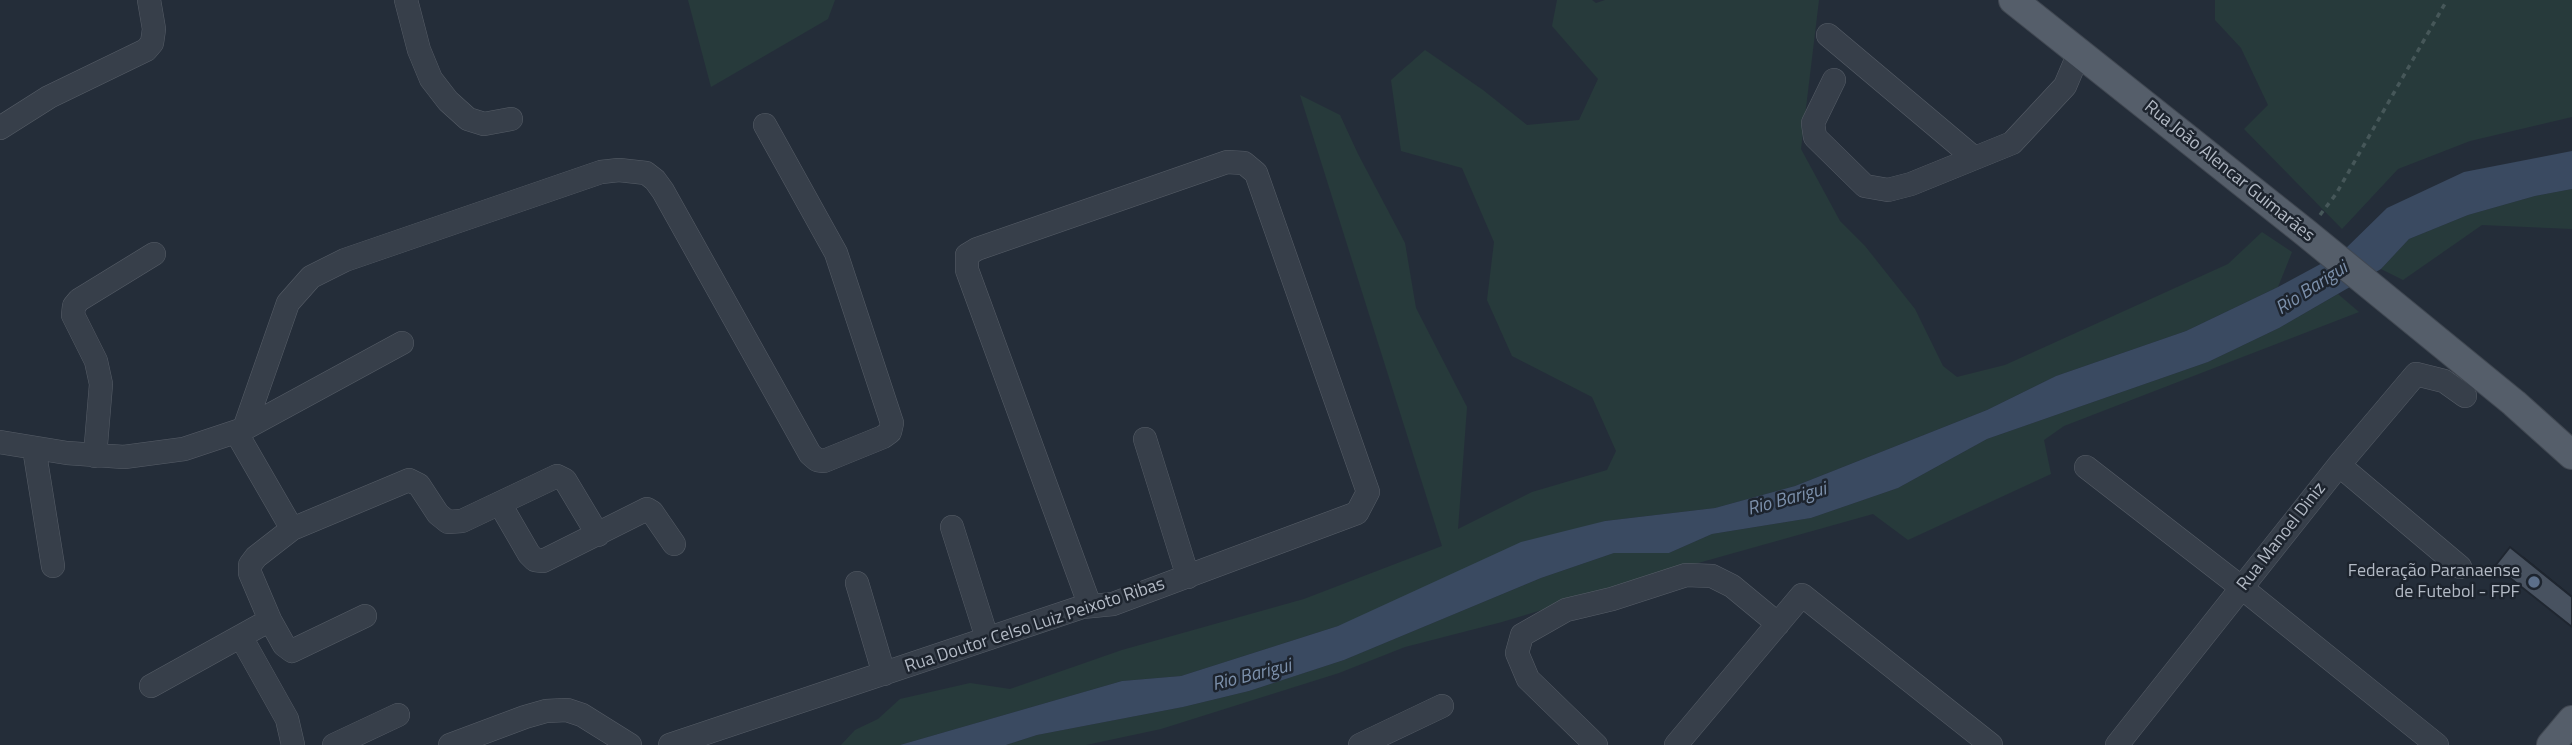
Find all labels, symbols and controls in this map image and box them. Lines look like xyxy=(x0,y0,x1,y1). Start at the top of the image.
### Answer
street label: Rua João Alencar Guimarães xyxy=(2140,97,2318,247)
water label: Rio Barigui xyxy=(2272,257,2352,321)
water label: Rio Barigui xyxy=(1745,479,1829,521)
street label: Rua Manoel Diniz xyxy=(2233,479,2331,595)
place label: Federação Paranaense de Futebol - FPF xyxy=(2348,561,2520,604)
street label: Rua Doutor Celso Luiz Peixoto Ribas xyxy=(902,574,1168,678)
marker: Federação Paranaense de Futebol - FPF xyxy=(2526,574,2542,590)
water label: Rio Barigui xyxy=(1210,655,1294,697)

